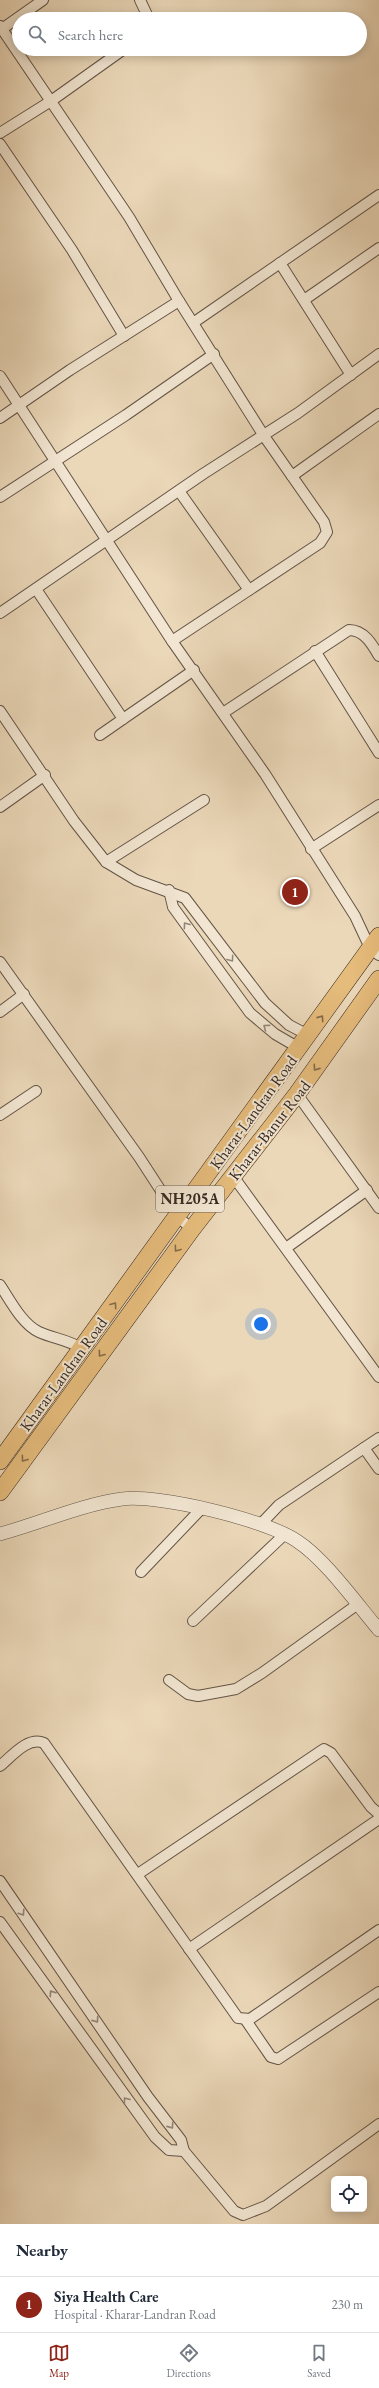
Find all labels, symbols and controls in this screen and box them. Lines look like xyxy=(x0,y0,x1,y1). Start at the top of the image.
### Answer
search box xyxy=(12,12,367,56)
icon: search xyxy=(26,23,48,45)
text: Search here xyxy=(58,25,123,44)
pin: 1 xyxy=(282,877,308,907)
one-way arrow xyxy=(184,923,191,930)
one-way arrow xyxy=(226,955,233,962)
one-way arrow xyxy=(316,1015,323,1022)
one-way arrow xyxy=(263,1024,270,1032)
street label: Kharar-Landran Road xyxy=(205,1050,302,1174)
one-way arrow xyxy=(314,1063,321,1070)
street label: Kharar-Banur Road xyxy=(224,1075,316,1185)
road number: NH205A xyxy=(156,1186,224,1212)
one-way arrow xyxy=(175,1245,182,1252)
one-way arrow xyxy=(109,1302,117,1309)
street label: Kharar-Landran Road xyxy=(15,1312,112,1436)
your location xyxy=(251,1314,271,1334)
one-way arrow xyxy=(98,1350,106,1357)
one-way arrow xyxy=(21,1455,29,1462)
one-way arrow xyxy=(17,1909,25,1916)
one-way arrow xyxy=(49,1990,56,1997)
one-way arrow xyxy=(91,2016,98,2023)
one-way arrow xyxy=(124,2097,131,2104)
one-way arrow xyxy=(166,2122,174,2129)
map controls xyxy=(331,2176,367,2212)
button: locate xyxy=(331,2176,367,2212)
text: Nearby xyxy=(16,2239,68,2261)
text: Siya Health Care xyxy=(54,2287,159,2306)
text: 1 xyxy=(26,2296,32,2313)
text: 230 m xyxy=(332,2296,363,2313)
text: Hospital · Kharar-Landran Road xyxy=(54,2306,216,2323)
tab: Map xyxy=(48,2342,70,2380)
tab: Directions xyxy=(167,2342,211,2380)
tab: Saved xyxy=(307,2342,331,2380)

